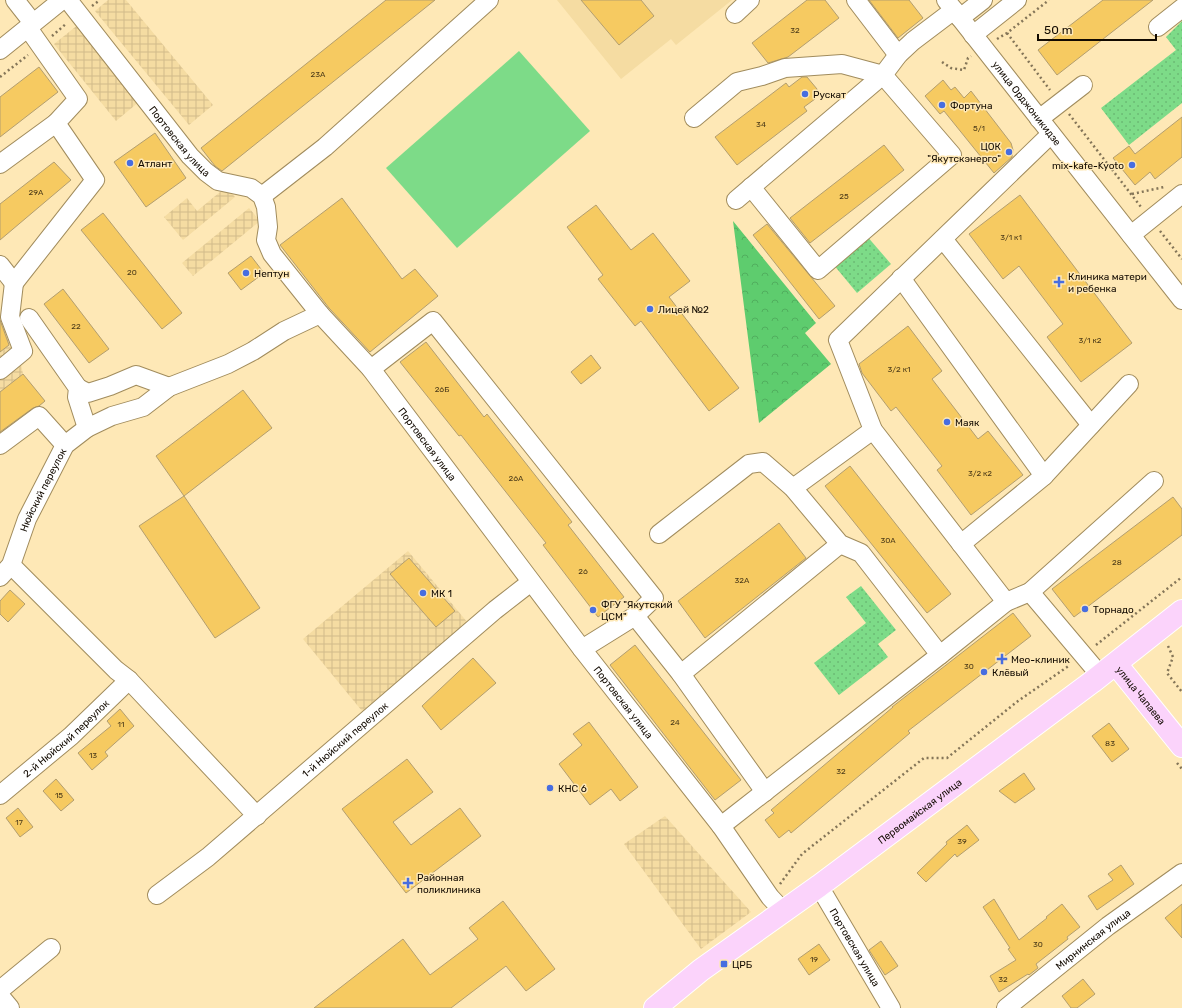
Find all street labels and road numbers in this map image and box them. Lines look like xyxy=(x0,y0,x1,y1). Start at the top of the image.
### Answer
street label: улица Орджоникидзе xyxy=(989,59,1063,149)
street label: Портовская улица xyxy=(146,104,212,180)
street label: Портовская улица xyxy=(395,406,458,484)
street label: Нюйский переулок xyxy=(18,446,70,533)
street label: Портовская улица xyxy=(591,664,655,741)
street label: улица Чапаева xyxy=(1113,664,1167,727)
street label: 2-й Нюйский переулок xyxy=(21,697,112,780)
street label: 1-й Нюйский переулок xyxy=(300,699,391,780)
street label: Первомайская улица xyxy=(876,776,964,847)
street label: Портовская улица xyxy=(827,906,882,989)
street label: Мирнинская улица xyxy=(1054,907,1133,973)

